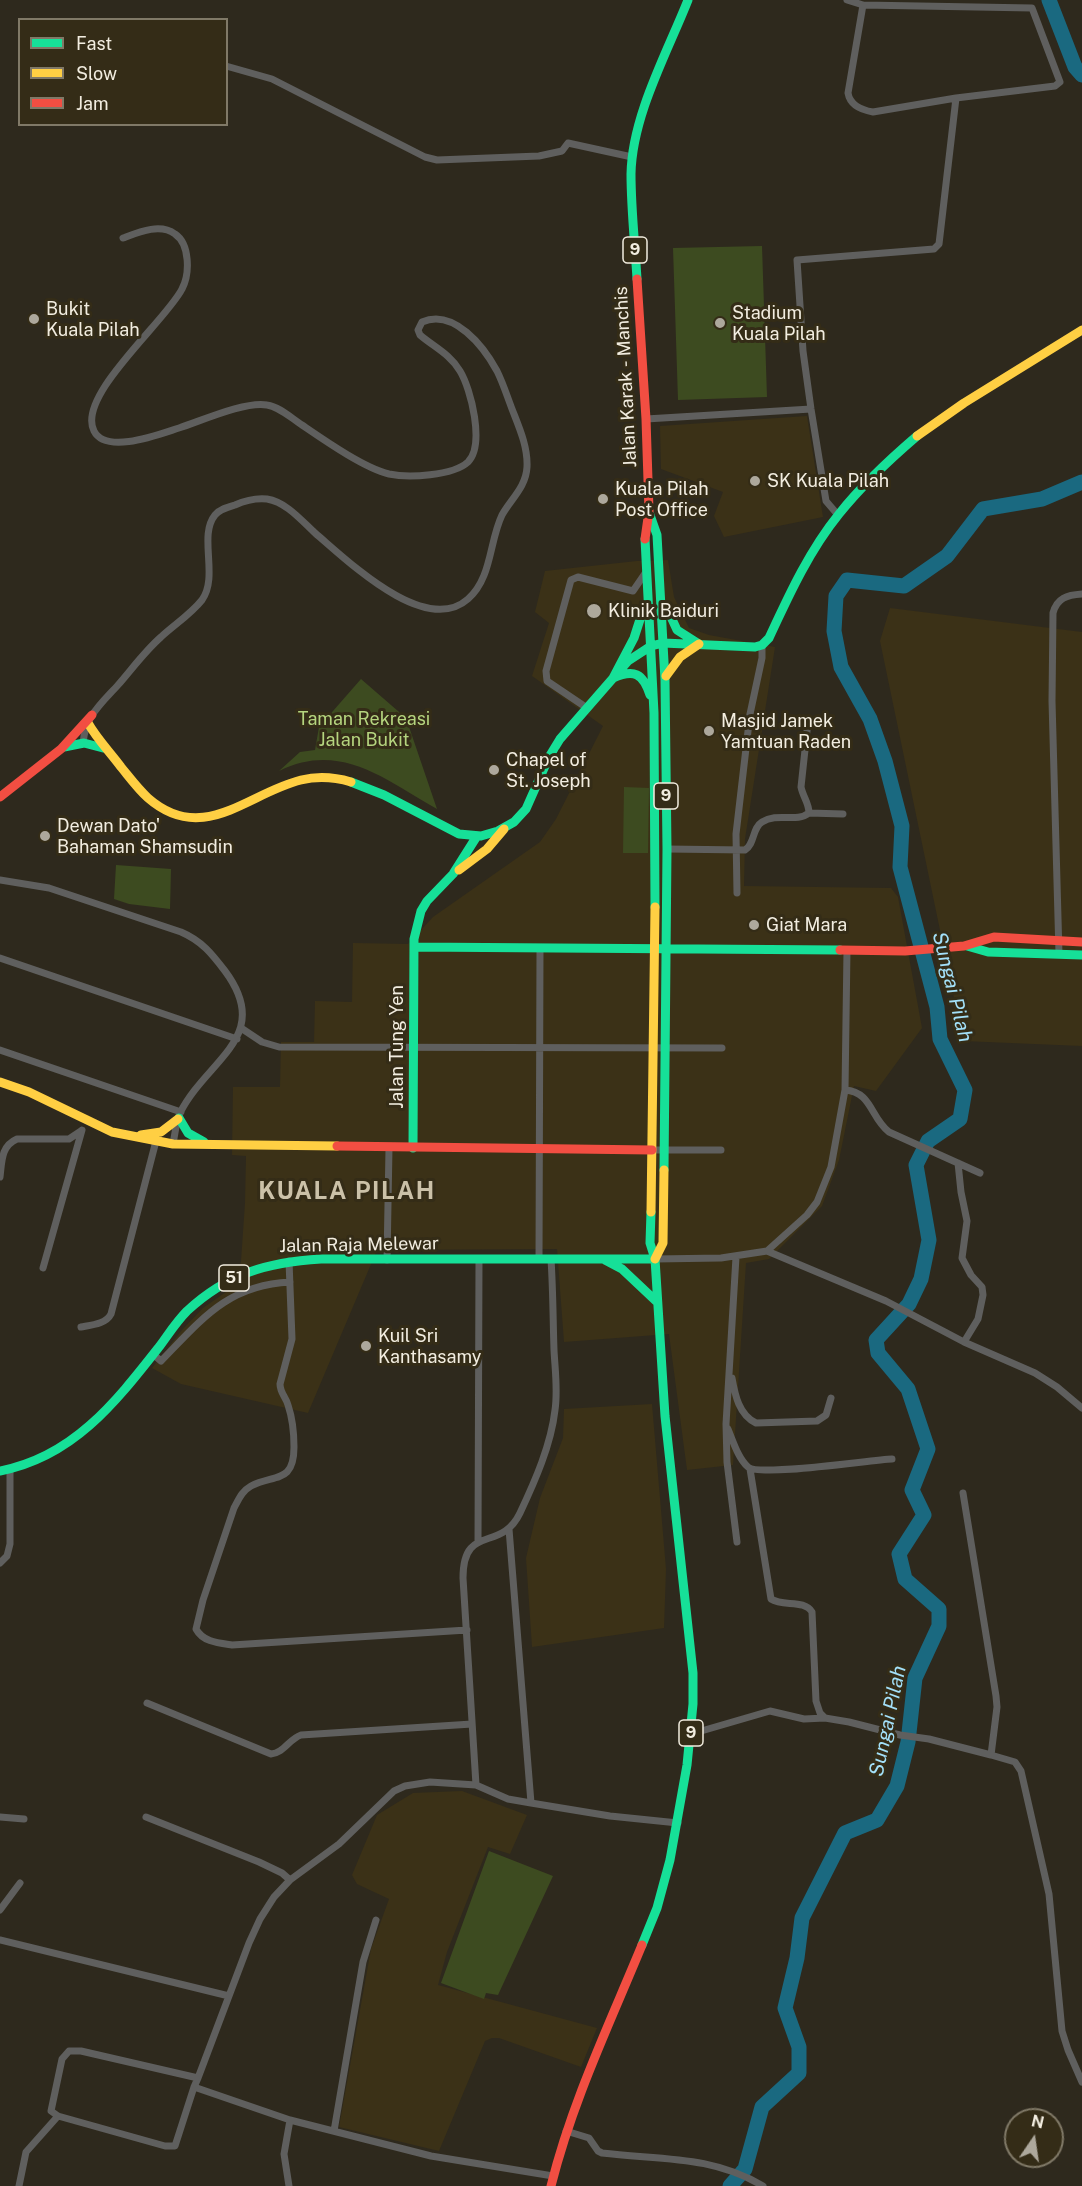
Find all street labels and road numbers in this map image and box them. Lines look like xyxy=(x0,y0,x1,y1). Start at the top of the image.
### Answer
road number: 9 xyxy=(623,237,647,263)
street label: Jalan Karak - Manchis xyxy=(610,286,642,468)
road number: 9 xyxy=(654,783,678,809)
street label: Jalan Tung Yen xyxy=(386,985,408,1109)
street label: Jalan Raja Melewar xyxy=(279,1233,439,1257)
road number: 51 xyxy=(219,1265,249,1291)
road number: 9 xyxy=(679,1720,703,1746)

